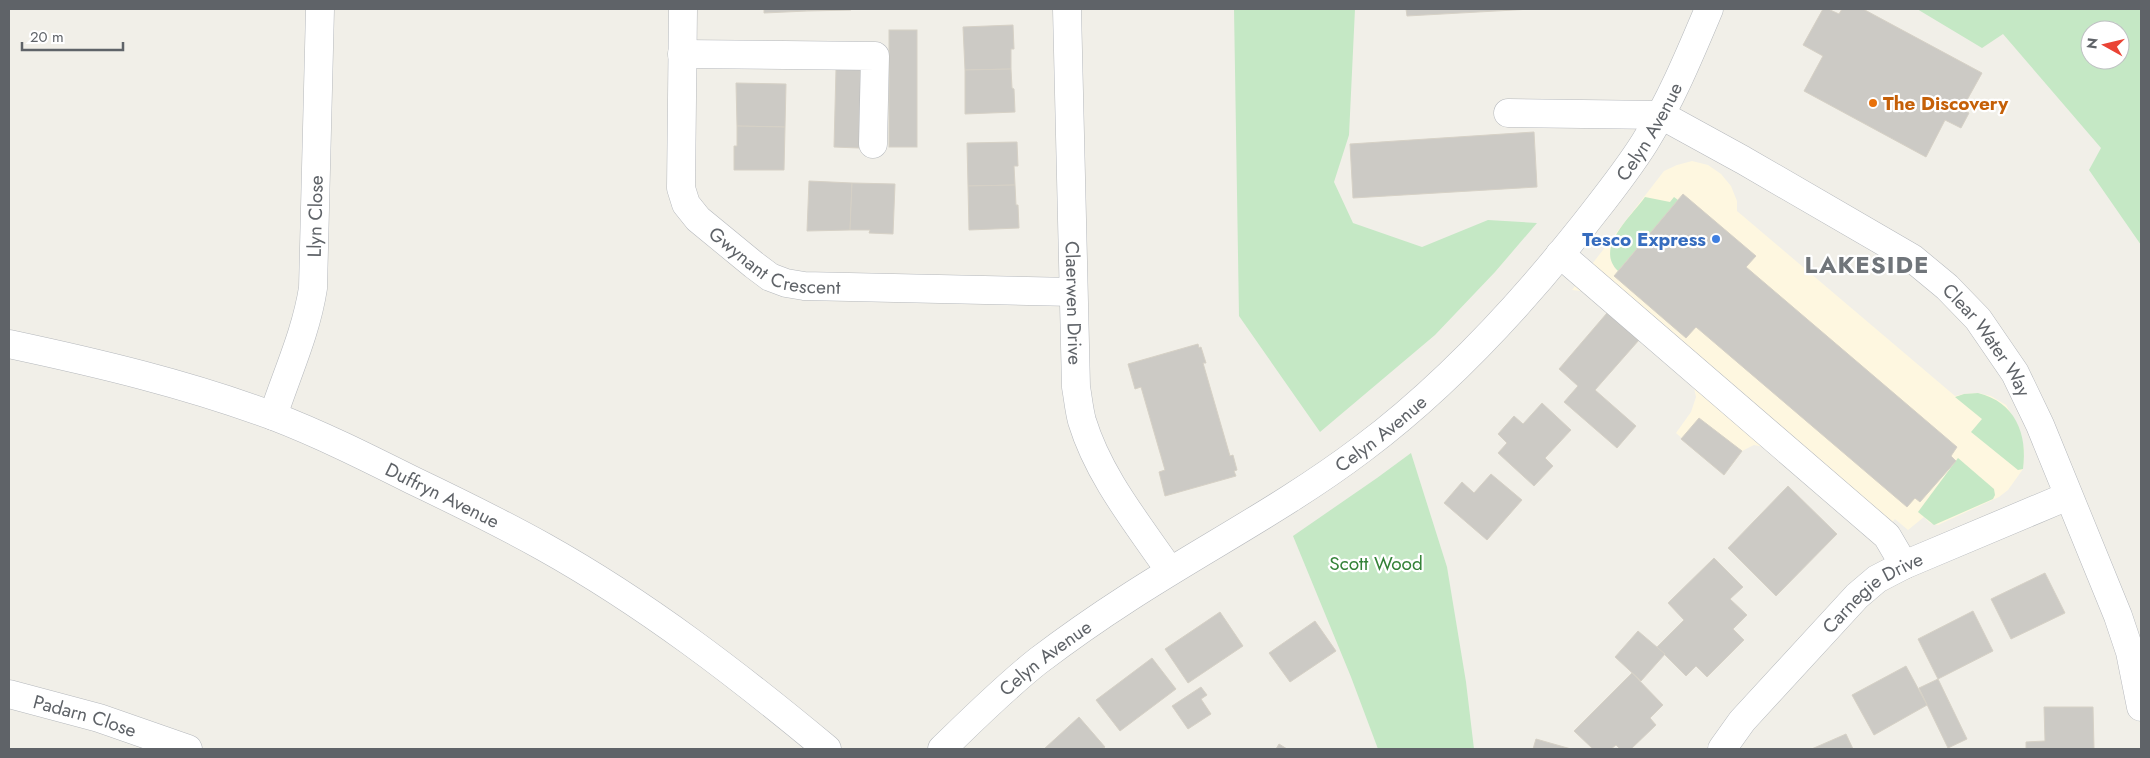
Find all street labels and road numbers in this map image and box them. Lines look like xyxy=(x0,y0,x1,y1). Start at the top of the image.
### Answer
street label: Celyn Avenue xyxy=(1609,78,1689,186)
street label: Llyn Close xyxy=(300,175,329,258)
street label: Gwynant Crescent xyxy=(703,220,841,300)
street label: Claerwen Drive xyxy=(1059,241,1089,365)
street label: Clear Water Way xyxy=(1937,277,2038,401)
street label: Celyn Avenue xyxy=(1329,388,1433,478)
street label: Duffryn Avenue xyxy=(381,455,505,535)
street label: Carnegie Drive xyxy=(1816,545,1927,639)
street label: Celyn Avenue xyxy=(993,613,1097,702)
street label: Padarn Close xyxy=(30,688,141,744)

